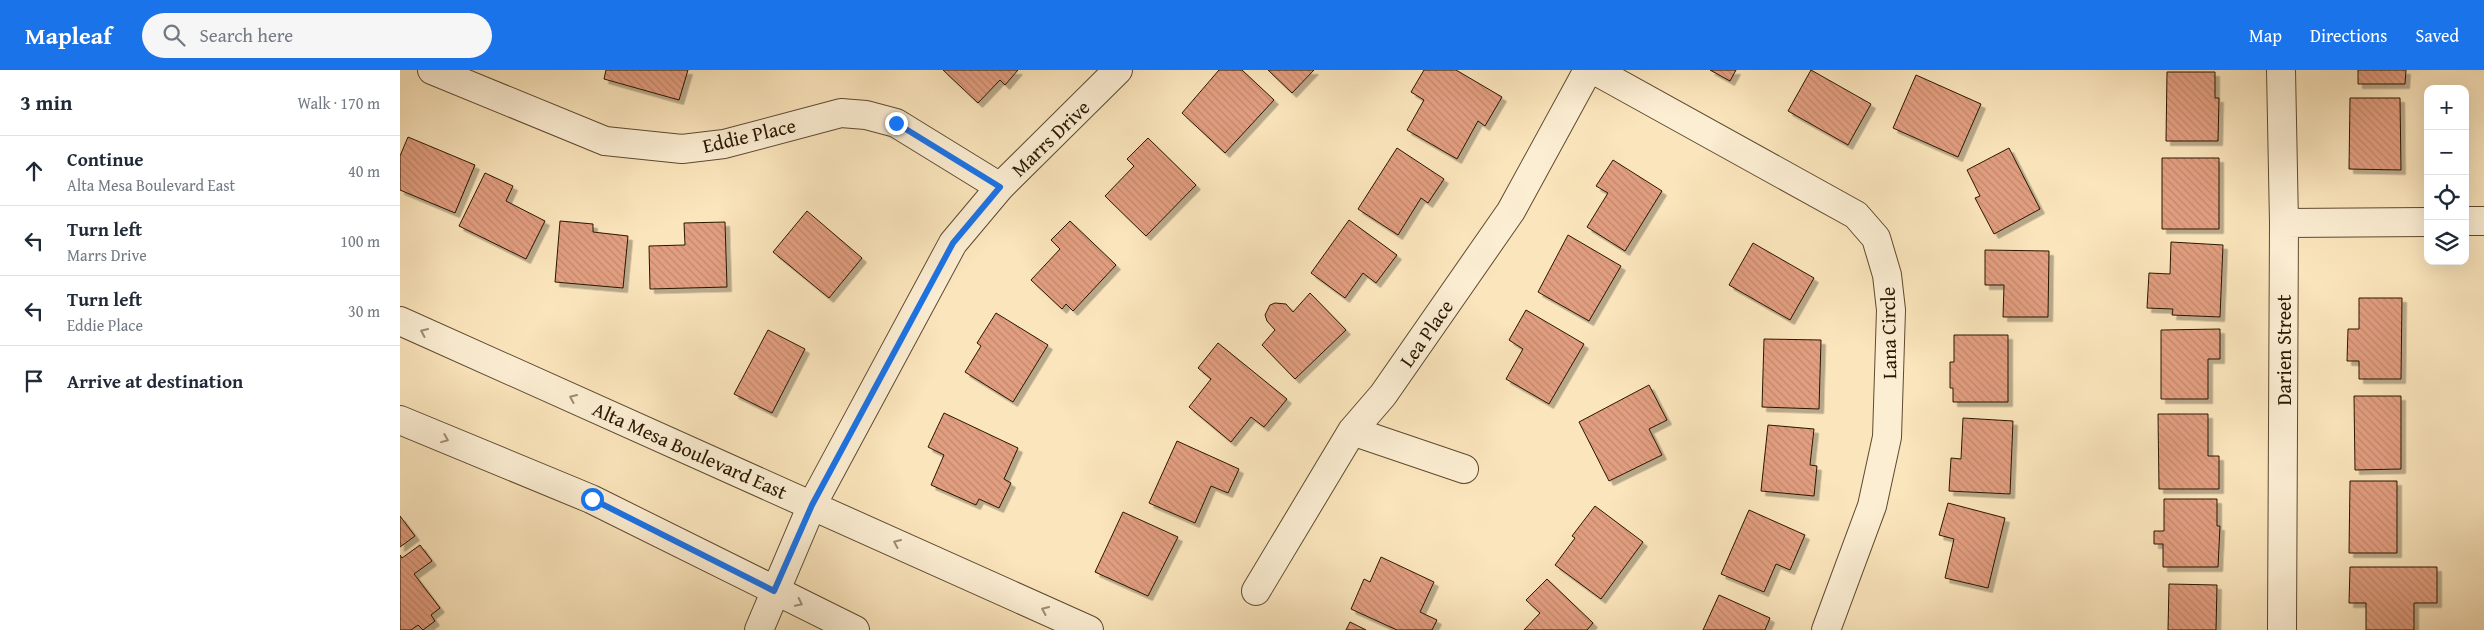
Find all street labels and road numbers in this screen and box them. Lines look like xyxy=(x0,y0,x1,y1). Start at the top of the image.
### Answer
street label: Marrs Drive xyxy=(1004,93,1096,183)
street label: Eddie Place xyxy=(699,110,799,160)
street label: Lana Circle xyxy=(1873,287,1903,379)
street label: Lea Place xyxy=(1392,293,1460,373)
street label: Darien Street xyxy=(2269,294,2298,406)
street label: Alta Mesa Boulevard East xyxy=(588,394,792,506)

